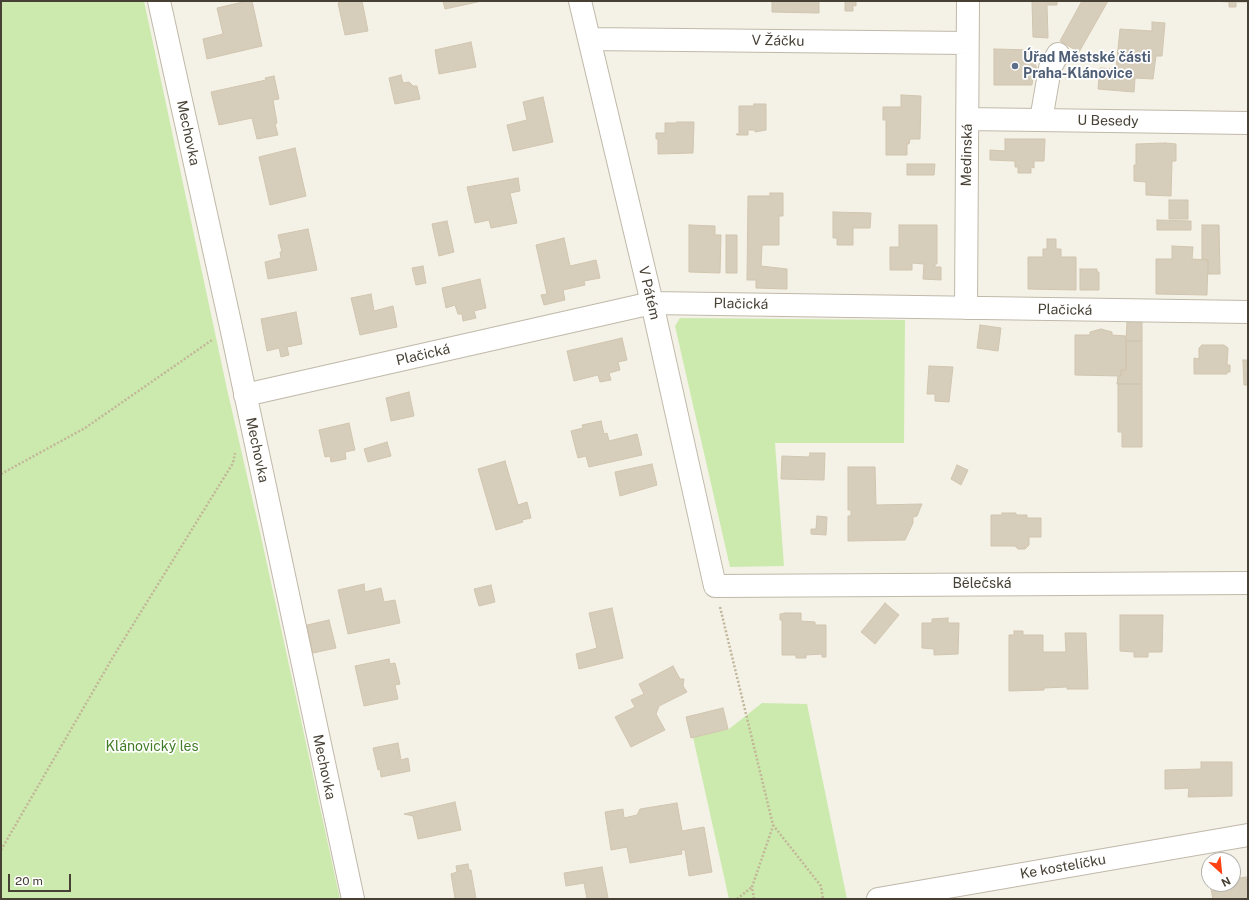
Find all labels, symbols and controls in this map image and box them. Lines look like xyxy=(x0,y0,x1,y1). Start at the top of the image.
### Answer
street label: V Žáčku xyxy=(751,32,805,50)
place label: Úřad Městské části Praha-Klánovice xyxy=(1023,50,1151,82)
marker: Úřad Městské části Praha-Klánovice xyxy=(1010,61,1020,71)
street label: Mechovka xyxy=(173,99,203,167)
street label: U Besedy xyxy=(1077,112,1139,130)
street label: Medinská xyxy=(958,123,976,187)
street label: V Pátém xyxy=(635,265,663,321)
street label: Plačická xyxy=(713,295,769,313)
street label: Plačická xyxy=(1037,301,1093,319)
street label: Plačická xyxy=(394,341,452,369)
street label: Mechovka xyxy=(242,416,272,484)
street label: Bělečská xyxy=(952,576,1012,592)
street label: Mechovka xyxy=(309,733,339,801)
park label: Klánovický les xyxy=(105,739,199,755)
street label: Ke kostelíčku xyxy=(1019,851,1107,883)
north arrow xyxy=(1201,852,1241,892)
scale bar xyxy=(10,866,73,892)
text: 20 m xyxy=(15,874,43,888)
text: N xyxy=(1219,874,1233,889)

